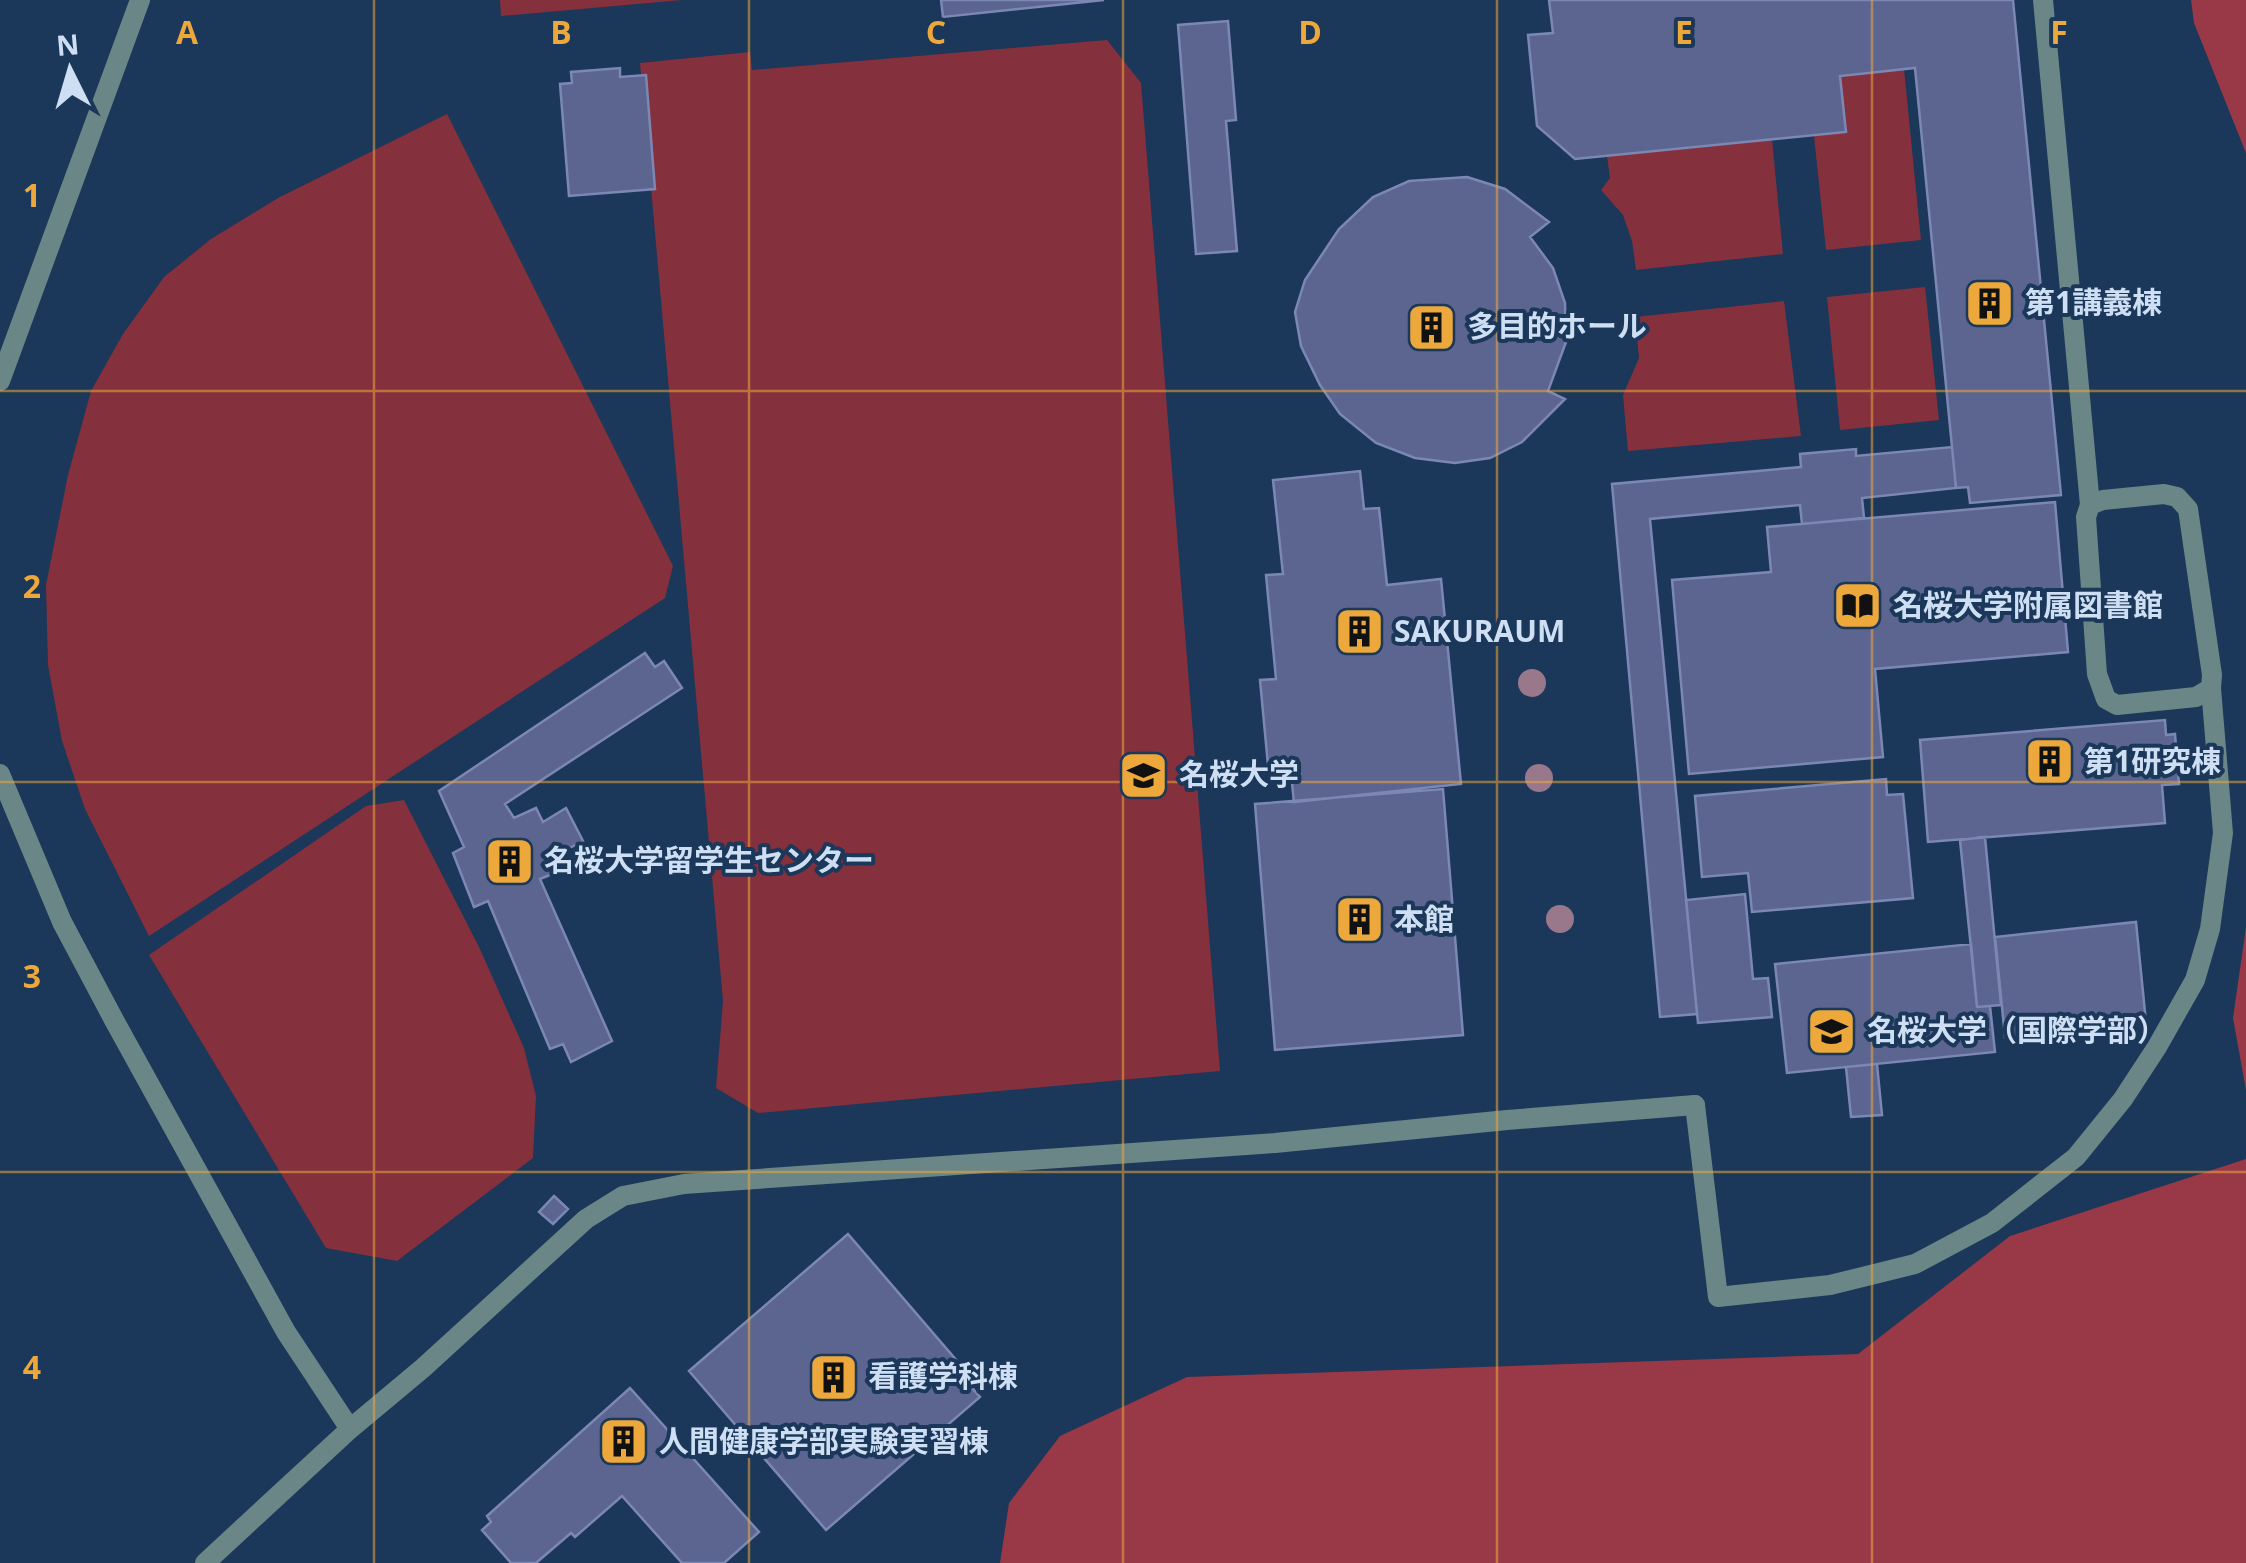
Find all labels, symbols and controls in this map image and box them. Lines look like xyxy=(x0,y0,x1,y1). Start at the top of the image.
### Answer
text: A xyxy=(176,10,199,53)
text: B xyxy=(550,10,572,53)
text: C xyxy=(926,10,946,53)
text: D xyxy=(1298,10,1322,53)
text: E xyxy=(1675,10,1693,53)
text: F xyxy=(2050,10,2068,53)
north arrow xyxy=(20,20,120,120)
text: N xyxy=(55,24,81,64)
text: 1 xyxy=(23,173,41,216)
building icon: 第1講義棟 xyxy=(1964,277,2016,329)
place label: 第1講義棟 xyxy=(2025,281,2162,322)
building icon: 多目的ホール xyxy=(1406,301,1458,353)
place label: 多目的ホール xyxy=(1467,305,1647,346)
text: 2 xyxy=(23,564,41,607)
library icon: 名桜大学附属図書館 xyxy=(1832,580,1884,632)
place label: 名桜大学附属図書館 xyxy=(1893,584,2163,625)
building icon: SAKURAUM xyxy=(1333,606,1385,658)
place label: SAKURAUM xyxy=(1394,610,1565,651)
building icon: 第1研究棟 xyxy=(2023,736,2075,788)
place label: 第1研究棟 xyxy=(2084,740,2221,781)
school or university icon: 名桜大学 xyxy=(1118,749,1170,801)
place label: 名桜大学 xyxy=(1179,753,1299,794)
building icon: 名桜大学留学生センター xyxy=(483,835,535,887)
place label: 名桜大学留学生センター xyxy=(544,839,874,880)
building icon: 本館 xyxy=(1333,894,1385,946)
place label: 本館 xyxy=(1394,898,1454,939)
text: 3 xyxy=(23,954,41,997)
school or university icon: 名桜大学（国際学部） xyxy=(1806,1005,1858,1057)
place label: 名桜大学（国際学部） xyxy=(1867,1009,2167,1050)
text: 4 xyxy=(23,1345,41,1388)
building icon: 看護学科棟 xyxy=(807,1351,859,1403)
place label: 看護学科棟 xyxy=(868,1355,1018,1396)
building icon: 人間健康学部実験実習棟 xyxy=(598,1416,650,1468)
place label: 人間健康学部実験実習棟 xyxy=(659,1420,989,1461)

